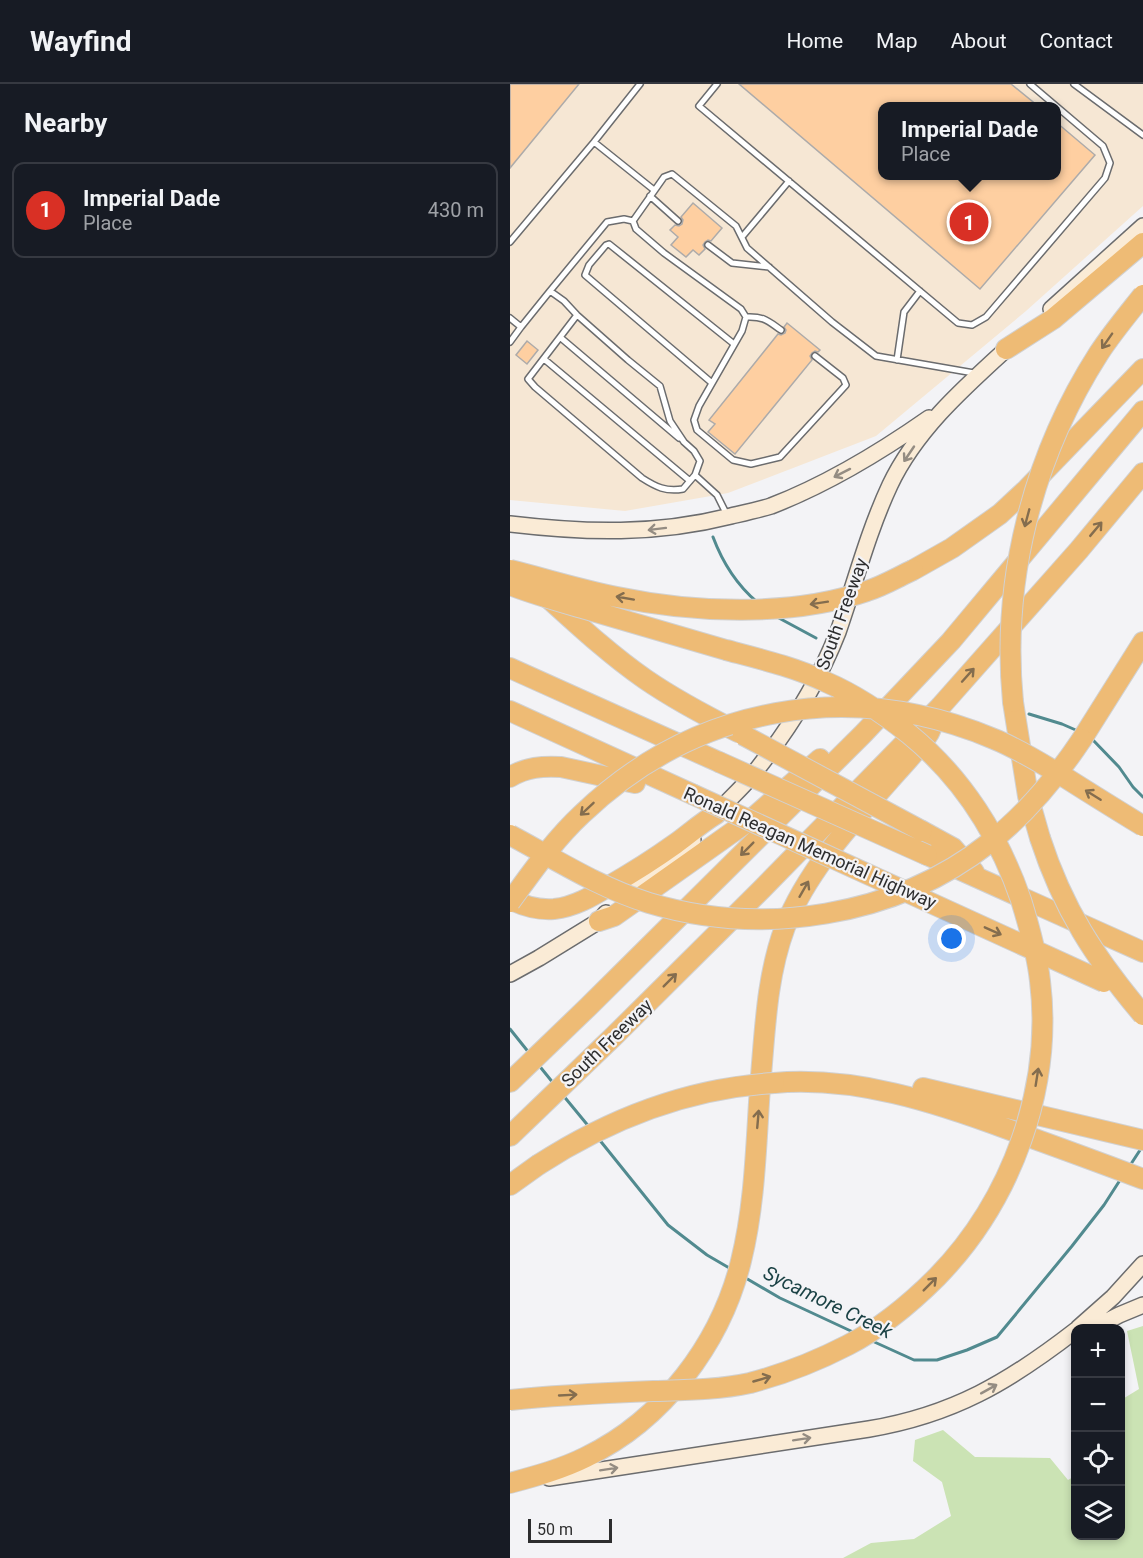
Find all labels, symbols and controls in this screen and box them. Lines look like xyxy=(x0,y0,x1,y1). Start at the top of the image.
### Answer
text: Wayfind xyxy=(30,25,131,58)
text: Home xyxy=(787,29,843,53)
text: Map xyxy=(876,29,918,53)
text: About xyxy=(951,29,1007,53)
text: Contact xyxy=(1040,29,1113,53)
popup xyxy=(878,102,1061,180)
text: Nearby xyxy=(24,108,107,138)
text: Imperial Dade xyxy=(901,117,1038,142)
text: Place xyxy=(901,142,950,166)
text: Imperial Dade xyxy=(83,186,220,211)
text: 1 xyxy=(40,198,51,222)
text: 430 m xyxy=(428,198,484,222)
pin: 1 xyxy=(950,200,988,244)
text: Place xyxy=(83,211,132,235)
one-way arrow xyxy=(1101,333,1113,349)
one-way arrow xyxy=(903,445,915,462)
one-way arrow xyxy=(834,467,851,479)
one-way arrow xyxy=(1021,508,1033,527)
one-way arrow xyxy=(1090,521,1103,537)
one-way arrow xyxy=(647,523,667,534)
street label: South Freeway xyxy=(812,555,872,673)
one-way arrow xyxy=(616,593,635,604)
one-way arrow xyxy=(809,598,829,609)
one-way arrow xyxy=(961,668,975,683)
street label: Ronald Reagan Memorial Highway xyxy=(681,782,940,913)
one-way arrow xyxy=(1085,788,1102,800)
one-way arrow xyxy=(580,802,595,816)
one-way arrow xyxy=(739,842,754,857)
one-way arrow xyxy=(799,881,811,898)
your location xyxy=(937,924,966,953)
one-way arrow xyxy=(984,926,1002,938)
one-way arrow xyxy=(663,973,678,988)
street label: South Freeway xyxy=(557,994,657,1091)
one-way arrow xyxy=(1032,1068,1043,1088)
one-way arrow xyxy=(752,1110,763,1130)
water label: Sycamore Creek xyxy=(760,1260,897,1344)
one-way arrow xyxy=(922,1277,937,1291)
map controls xyxy=(1071,1324,1125,1540)
button: + xyxy=(1071,1324,1125,1378)
one-way arrow xyxy=(752,1373,771,1384)
button: − xyxy=(1071,1378,1125,1432)
one-way arrow xyxy=(980,1383,997,1395)
one-way arrow xyxy=(558,1390,578,1401)
button: locate xyxy=(1071,1432,1125,1486)
one-way arrow xyxy=(792,1434,811,1445)
one-way arrow xyxy=(599,1464,619,1475)
button: layers xyxy=(1071,1486,1125,1540)
scale bar xyxy=(528,1516,612,1544)
text: 50 m xyxy=(537,1520,573,1539)

